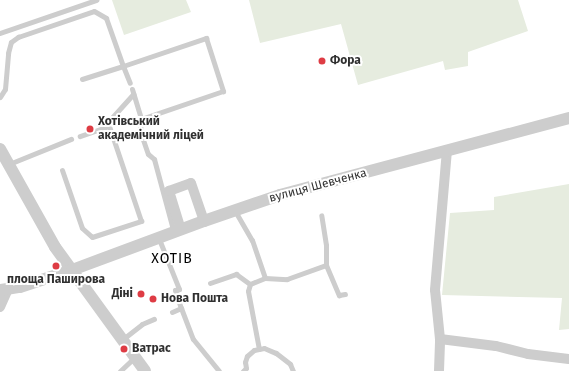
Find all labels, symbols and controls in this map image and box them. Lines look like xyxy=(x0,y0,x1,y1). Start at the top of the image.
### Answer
place label: Фора xyxy=(330,54,361,68)
marker: Фора xyxy=(317,56,327,66)
place label: Хотівський академічний ліцей xyxy=(98,115,204,143)
marker: Хотівський академічний ліцей xyxy=(85,124,95,134)
street label: вулиця Шевченка xyxy=(268,166,368,206)
district label: ХОТІВ xyxy=(151,251,193,267)
marker: площа Паширова xyxy=(51,261,61,271)
place label: площа Паширова xyxy=(7,273,105,287)
place label: Діні xyxy=(112,287,133,301)
marker: Діні xyxy=(136,289,146,299)
place label: Нова Пошта xyxy=(161,292,228,306)
marker: Нова Пошта xyxy=(148,294,158,304)
place label: Ватрас xyxy=(132,342,171,356)
marker: Ватрас xyxy=(119,344,129,354)

